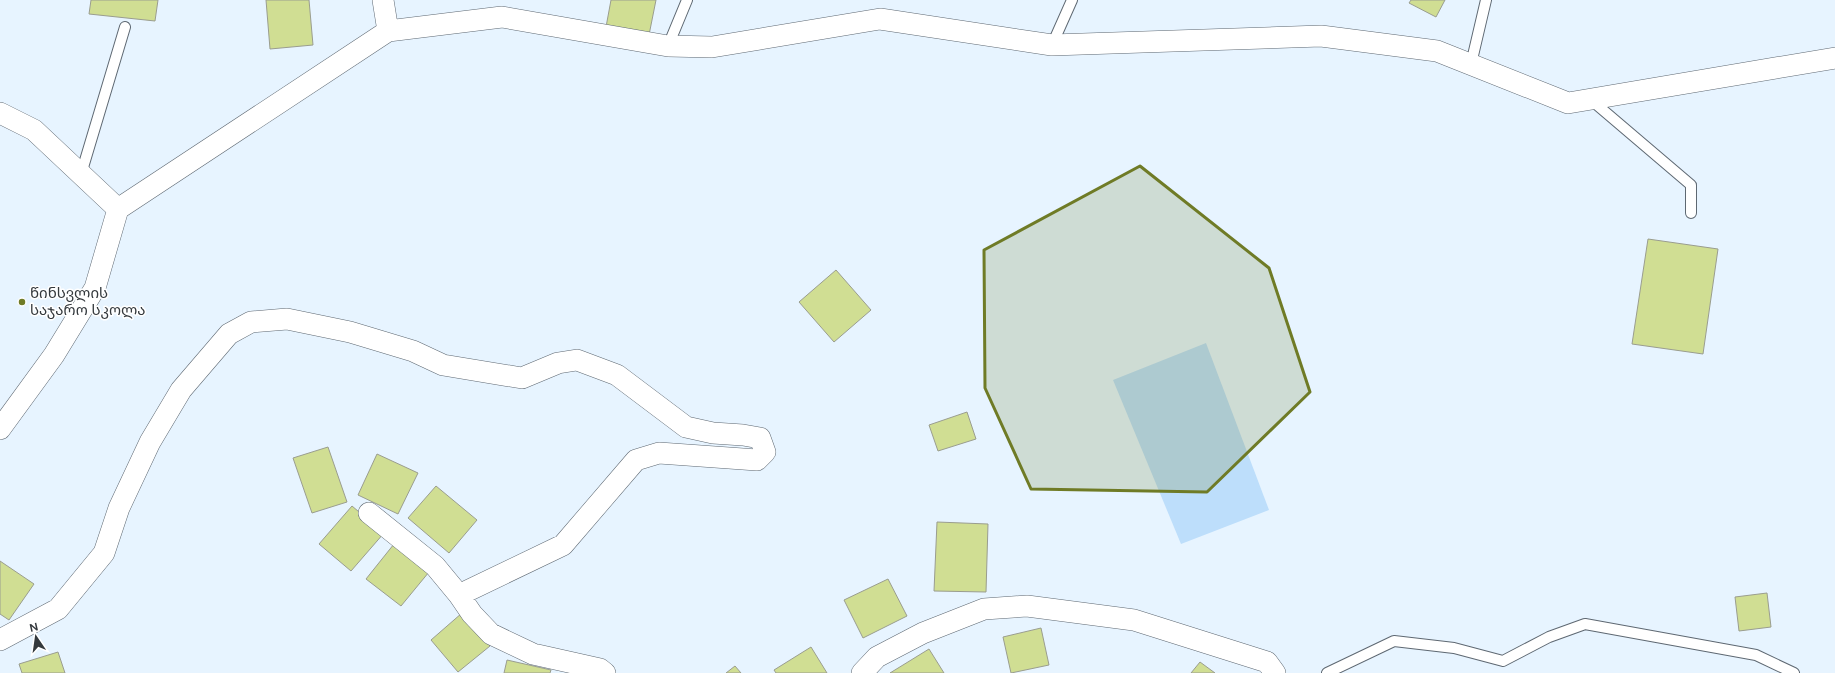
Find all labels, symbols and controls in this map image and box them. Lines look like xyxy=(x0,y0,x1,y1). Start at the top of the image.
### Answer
place label: წინსვლის საჯარო სკოლა xyxy=(30,284,146,319)
marker: წინსვლის საჯარო სკოლა xyxy=(17,297,27,307)
north arrow xyxy=(16,617,56,657)
text: N xyxy=(28,620,39,635)

